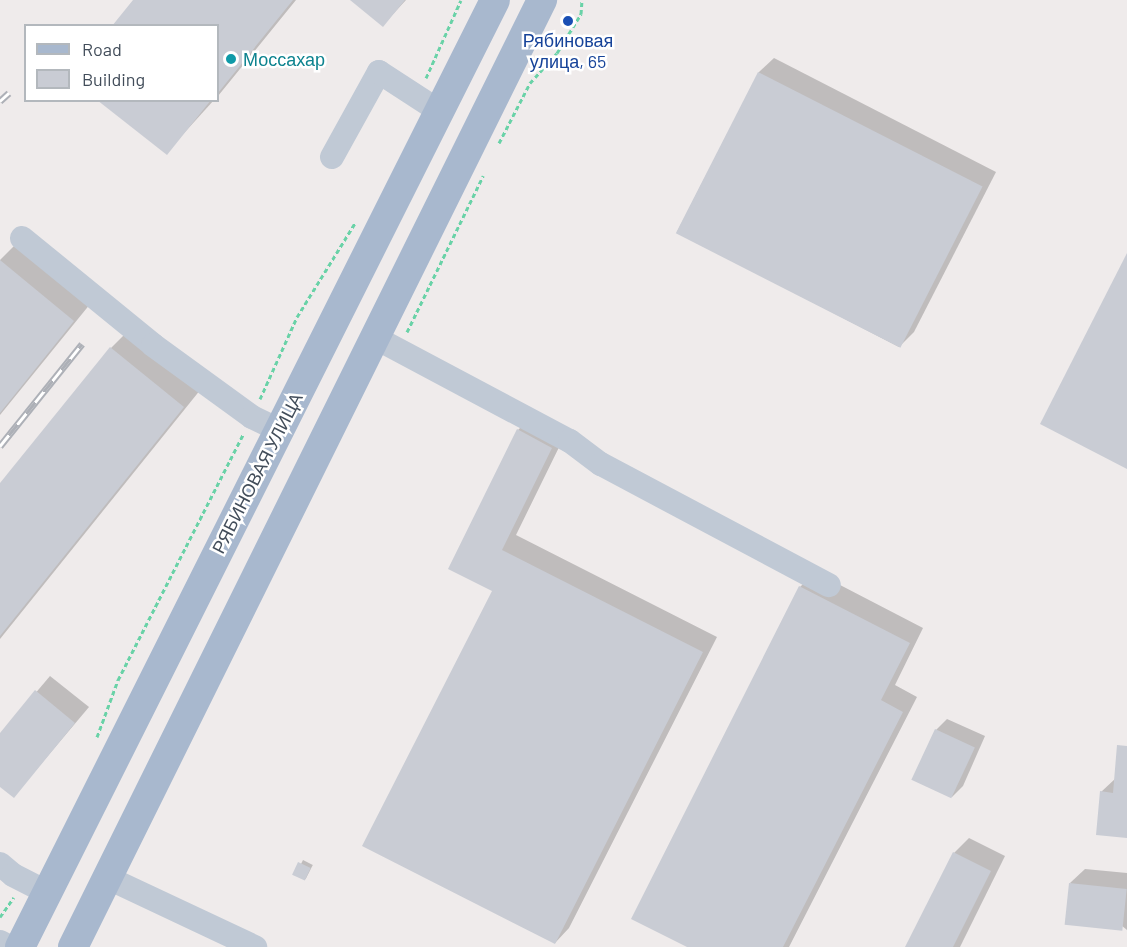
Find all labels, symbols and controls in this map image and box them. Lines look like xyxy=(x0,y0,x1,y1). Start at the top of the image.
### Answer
marker: Рябиновая улица, 65 xyxy=(561,14,575,28)
legend xyxy=(24,24,219,102)
place label: Рябиновая улица, 65 xyxy=(523,30,613,72)
text: Road xyxy=(82,38,122,60)
place label: Моссахар xyxy=(243,48,325,70)
marker: Моссахар xyxy=(224,52,238,66)
text: Building xyxy=(82,68,145,90)
street label: РЯБИНОВАЯ УЛИЦА xyxy=(207,389,307,557)

